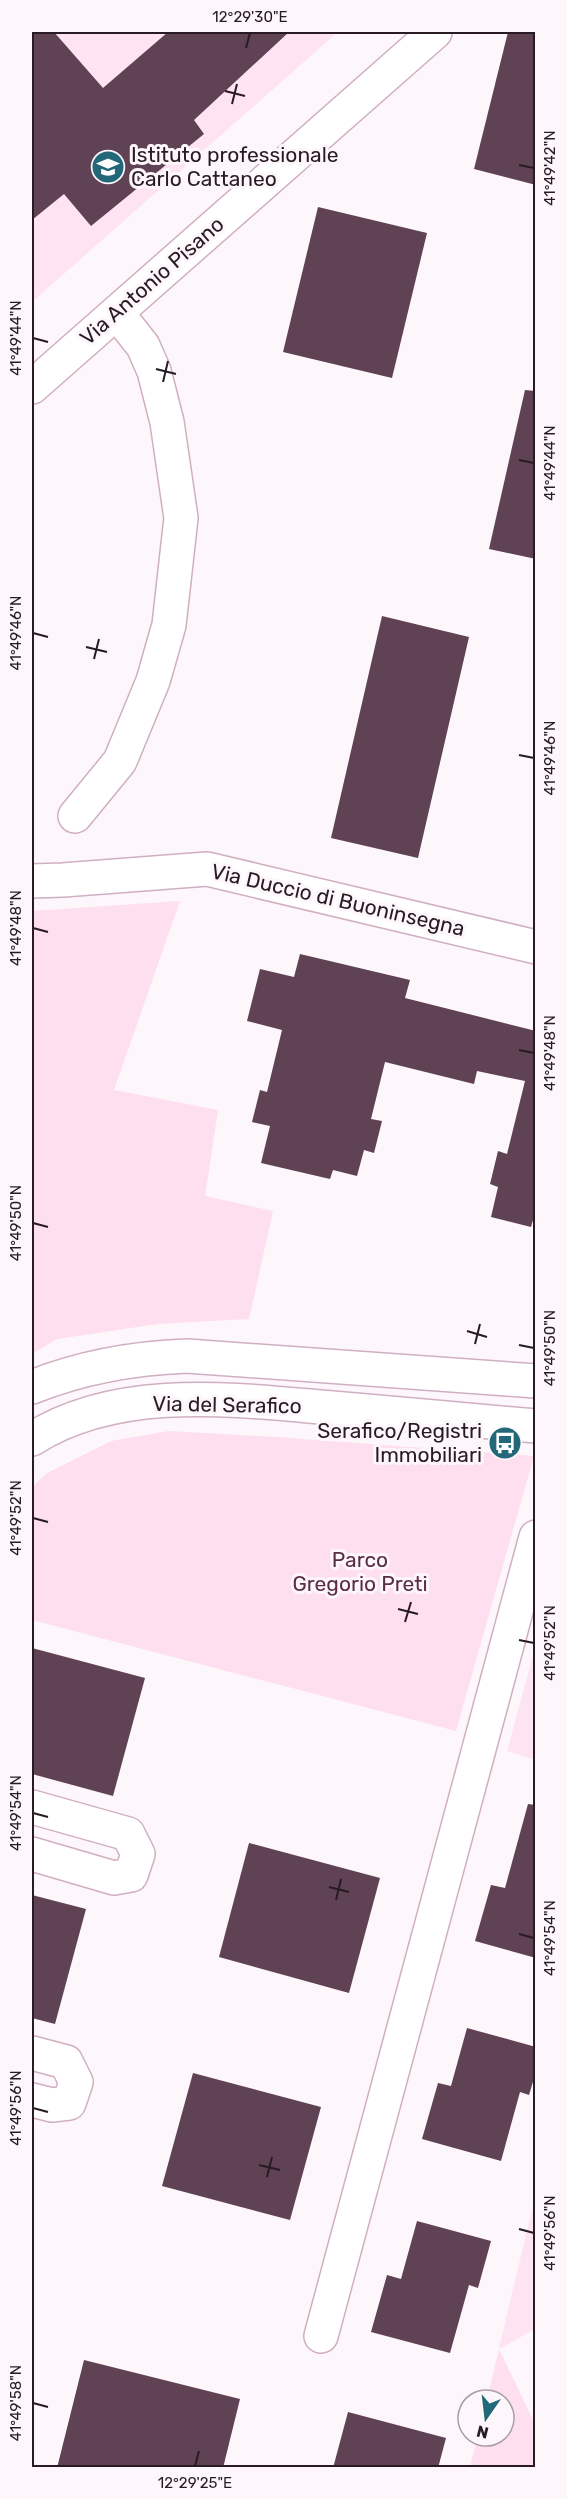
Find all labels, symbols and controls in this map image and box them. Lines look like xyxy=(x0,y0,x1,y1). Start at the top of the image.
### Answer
text: 12°29'30"E xyxy=(212,8,288,26)
text: 41°49'42"N xyxy=(541,130,559,206)
place label: Istituto professionale Carlo Cattaneo xyxy=(131,142,339,191)
school or university icon: Istituto professionale Carlo Cattaneo xyxy=(90,149,126,185)
street label: Via Antonio Pisano xyxy=(75,211,229,350)
text: 41°49'44"N xyxy=(7,300,25,376)
text: 41°49'44"N xyxy=(541,425,559,501)
text: 41°49'46"N xyxy=(7,595,25,671)
text: 41°49'46"N xyxy=(541,720,559,796)
street label: Via Duccio di Buoninsegna xyxy=(209,858,467,941)
text: 41°49'48"N xyxy=(7,890,25,966)
text: 41°49'48"N xyxy=(541,1015,559,1091)
text: 41°49'50"N xyxy=(7,1185,25,1261)
text: 41°49'50"N xyxy=(541,1310,559,1386)
street label: Via del Serafico xyxy=(152,1391,302,1418)
place label: Serafico/Registri Immobiliari xyxy=(317,1418,482,1467)
bus stop icon: Serafico/Registri Immobiliari xyxy=(487,1425,523,1461)
text: 41°49'52"N xyxy=(7,1480,25,1556)
park label: Parco Gregorio Preti xyxy=(293,1547,427,1596)
text: 41°49'52"N xyxy=(541,1605,559,1681)
text: 41°49'54"N xyxy=(7,1775,25,1851)
text: 41°49'54"N xyxy=(541,1900,559,1976)
text: 41°49'56"N xyxy=(7,2070,25,2146)
text: 41°49'56"N xyxy=(541,2195,559,2271)
text: 41°49'58"N xyxy=(7,2365,25,2441)
north arrow xyxy=(456,2388,516,2448)
text: N xyxy=(475,2421,490,2443)
text: 12°29'25"E xyxy=(158,2474,232,2492)

